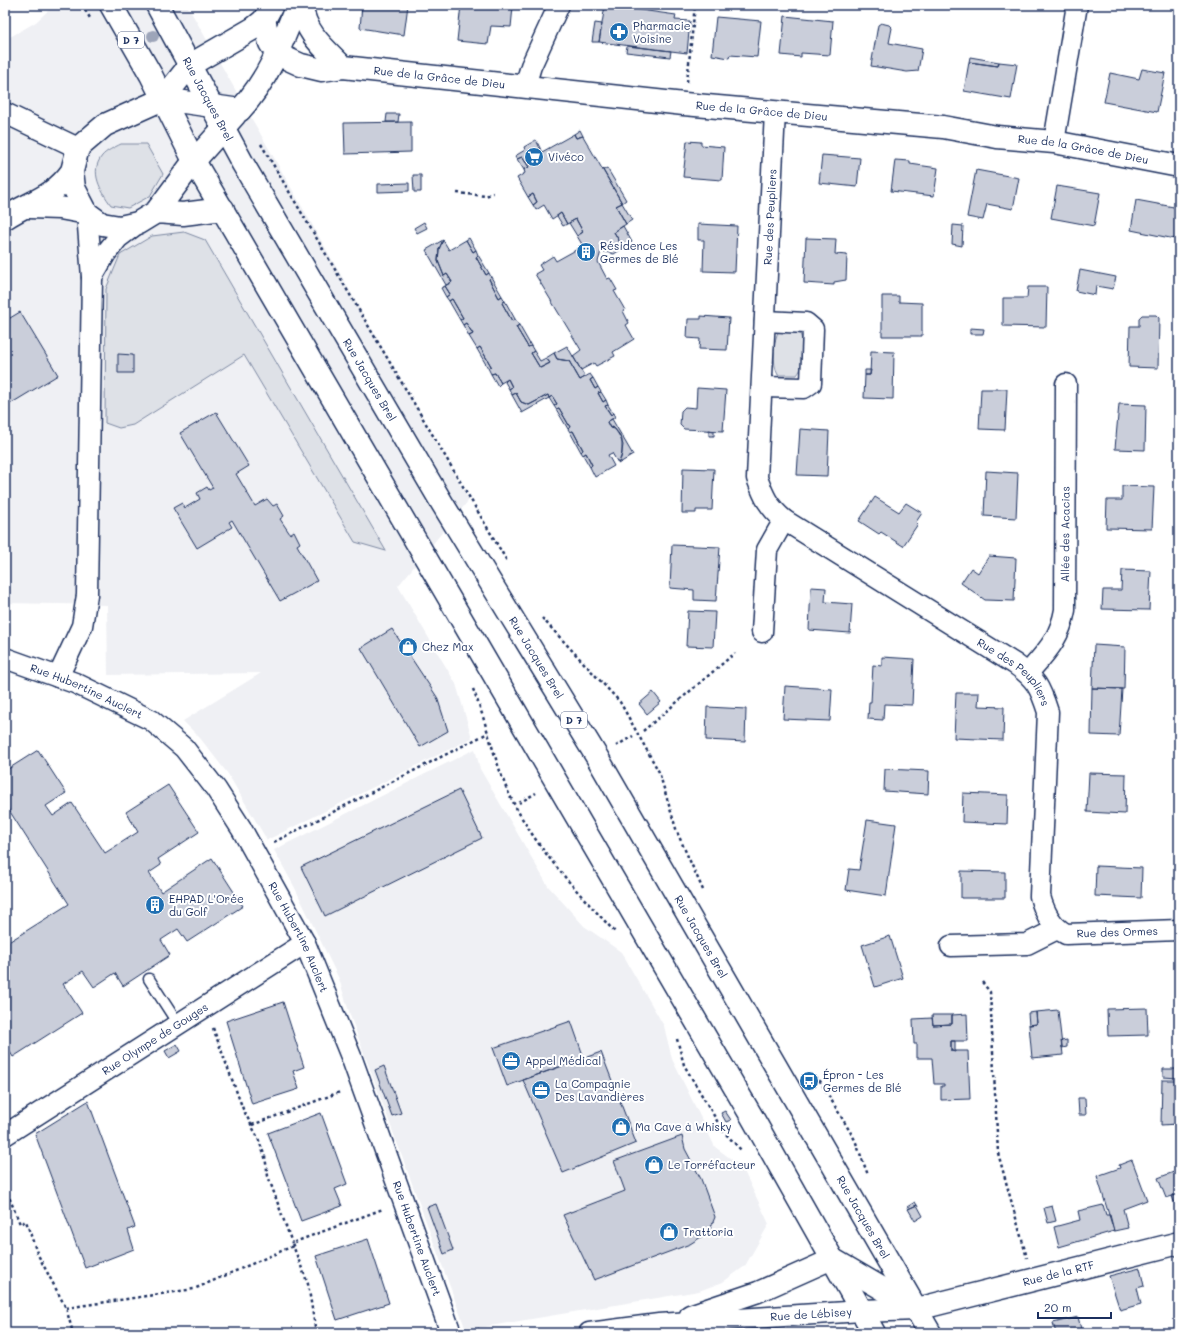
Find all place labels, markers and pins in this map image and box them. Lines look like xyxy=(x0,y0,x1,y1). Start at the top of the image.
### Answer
place label: Pharmacie Voisine xyxy=(633,18,691,46)
pharmacy icon: Pharmacie Voisine xyxy=(608,21,630,43)
supermarket icon: Vivéco xyxy=(523,146,545,168)
place label: Vivéco xyxy=(548,149,584,164)
place label: Résidence Les Germes de Blé xyxy=(600,238,679,266)
building icon: Résidence Les Germes de Blé xyxy=(575,241,597,263)
shop icon: Chez Max xyxy=(397,636,419,658)
place label: Chez Max xyxy=(422,639,474,654)
place label: EHPAD L'Orée du Golf xyxy=(169,891,244,919)
building icon: EHPAD L'Orée du Golf xyxy=(144,894,166,916)
office icon: Appel Médical xyxy=(500,1050,522,1072)
place label: Appel Médical xyxy=(525,1053,601,1068)
place label: Épron - Les Germes de Blé xyxy=(823,1067,902,1095)
bus stop icon: Épron - Les Germes de Blé xyxy=(798,1070,820,1092)
place label: La Compagnie Des Lavandières xyxy=(555,1076,644,1104)
office icon: La Compagnie Des Lavandières xyxy=(530,1079,552,1101)
shop icon: Ma Cave à Whisky xyxy=(610,1116,632,1138)
place label: Ma Cave à Whisky xyxy=(635,1119,732,1134)
shop icon: Le Torréfacteur xyxy=(643,1154,665,1176)
place label: Le Torréfacteur xyxy=(668,1157,755,1172)
shop icon: Trattoria xyxy=(658,1221,680,1243)
place label: Trattoria xyxy=(683,1224,734,1239)

